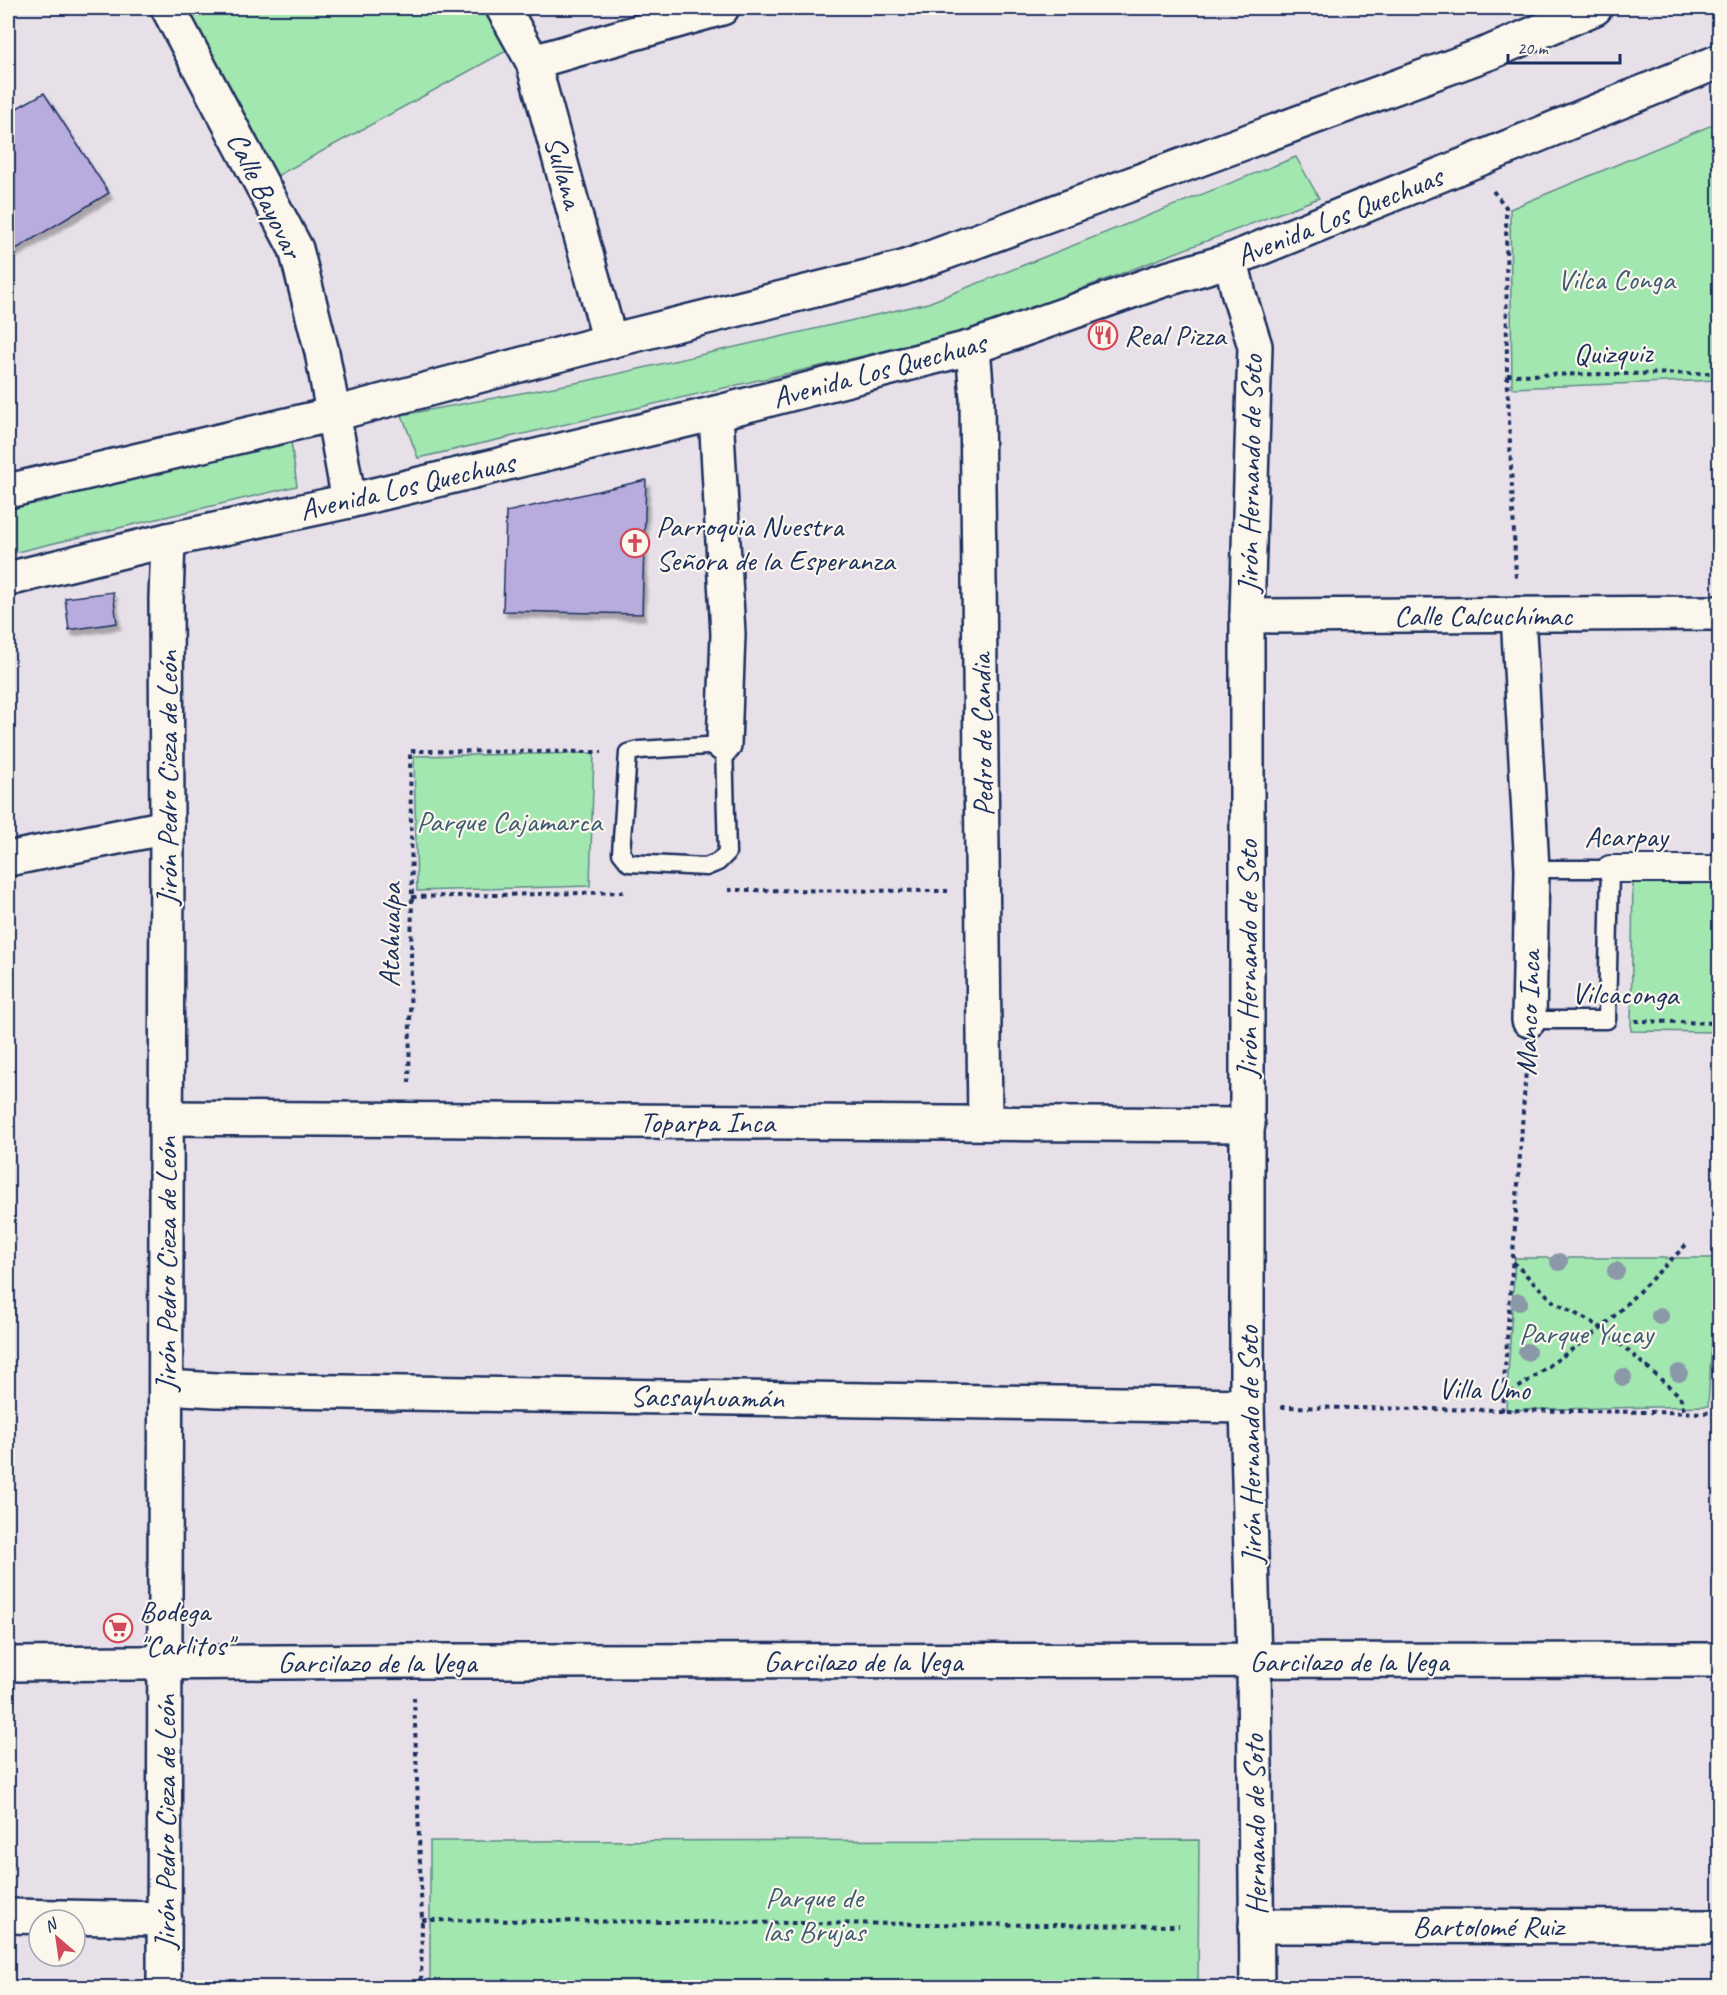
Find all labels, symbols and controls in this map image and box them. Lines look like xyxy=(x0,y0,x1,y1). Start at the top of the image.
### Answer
scale bar xyxy=(1508,27,1620,65)
text: 20 m xyxy=(1517,37,1550,59)
street label: Calle Bayovar xyxy=(218,126,313,266)
street label: Sullana xyxy=(536,132,593,215)
street label: Avenida Los Quechuas xyxy=(1230,156,1450,275)
park label: Vilca Conga xyxy=(1557,260,1677,298)
place label: Real Pizza xyxy=(1124,316,1228,354)
restaurant icon: Real Pizza xyxy=(1087,319,1119,351)
street label: Avenida Los Quechuas xyxy=(768,323,992,417)
street label: Quizquiz xyxy=(1573,333,1654,373)
street label: Jirón Hernando de Soto xyxy=(1229,353,1271,595)
street label: Avenida Los Quechuas xyxy=(296,442,521,529)
place label: Parroquia Nuestra Señora de la Esperanza xyxy=(656,507,896,579)
church icon: Parroquia Nuestra Señora de la Esperanza xyxy=(619,527,651,559)
street label: Calle Calcuchímac xyxy=(1394,596,1574,634)
street label: Jirón Pedro Cieza de León xyxy=(148,649,186,907)
street label: Pedro de Candia xyxy=(962,651,1002,817)
park label: Parque Cajamarca xyxy=(416,802,604,840)
street label: Acarpay xyxy=(1584,817,1670,855)
street label: Jirón Hernando de Soto xyxy=(1228,839,1266,1080)
street label: Atahualpa xyxy=(370,880,410,988)
street label: Manco Inca xyxy=(1507,947,1549,1076)
street label: Vilcaconga xyxy=(1571,974,1681,1014)
street label: Toparpa Inca xyxy=(639,1103,777,1141)
street label: Jirón Pedro Cieza de León xyxy=(147,1135,185,1393)
park label: Parque Yucay xyxy=(1519,1314,1656,1352)
street label: Jirón Hernando de Soto xyxy=(1229,1324,1271,1566)
street label: Villa Umo xyxy=(1438,1369,1532,1409)
street label: Sacsayhuamán xyxy=(630,1377,786,1417)
place label: Bodega "Carlitos" xyxy=(139,1592,239,1664)
supermarket icon: Bodega "Carlitos" xyxy=(102,1612,134,1644)
street label: Garcilazo de la Vega xyxy=(764,1642,964,1680)
street label: Garcilazo de la Vega xyxy=(1250,1642,1450,1680)
street label: Garcilazo de la Vega xyxy=(278,1643,478,1681)
street label: Jirón Pedro Cieza de León xyxy=(146,1693,184,1951)
street label: Hernando de Soto xyxy=(1234,1733,1276,1916)
park label: Parque de las Brujas xyxy=(763,1878,868,1950)
street label: Bartolomé Ruiz xyxy=(1413,1907,1567,1945)
north arrow xyxy=(27,1908,87,1968)
text: N xyxy=(41,1913,62,1937)

